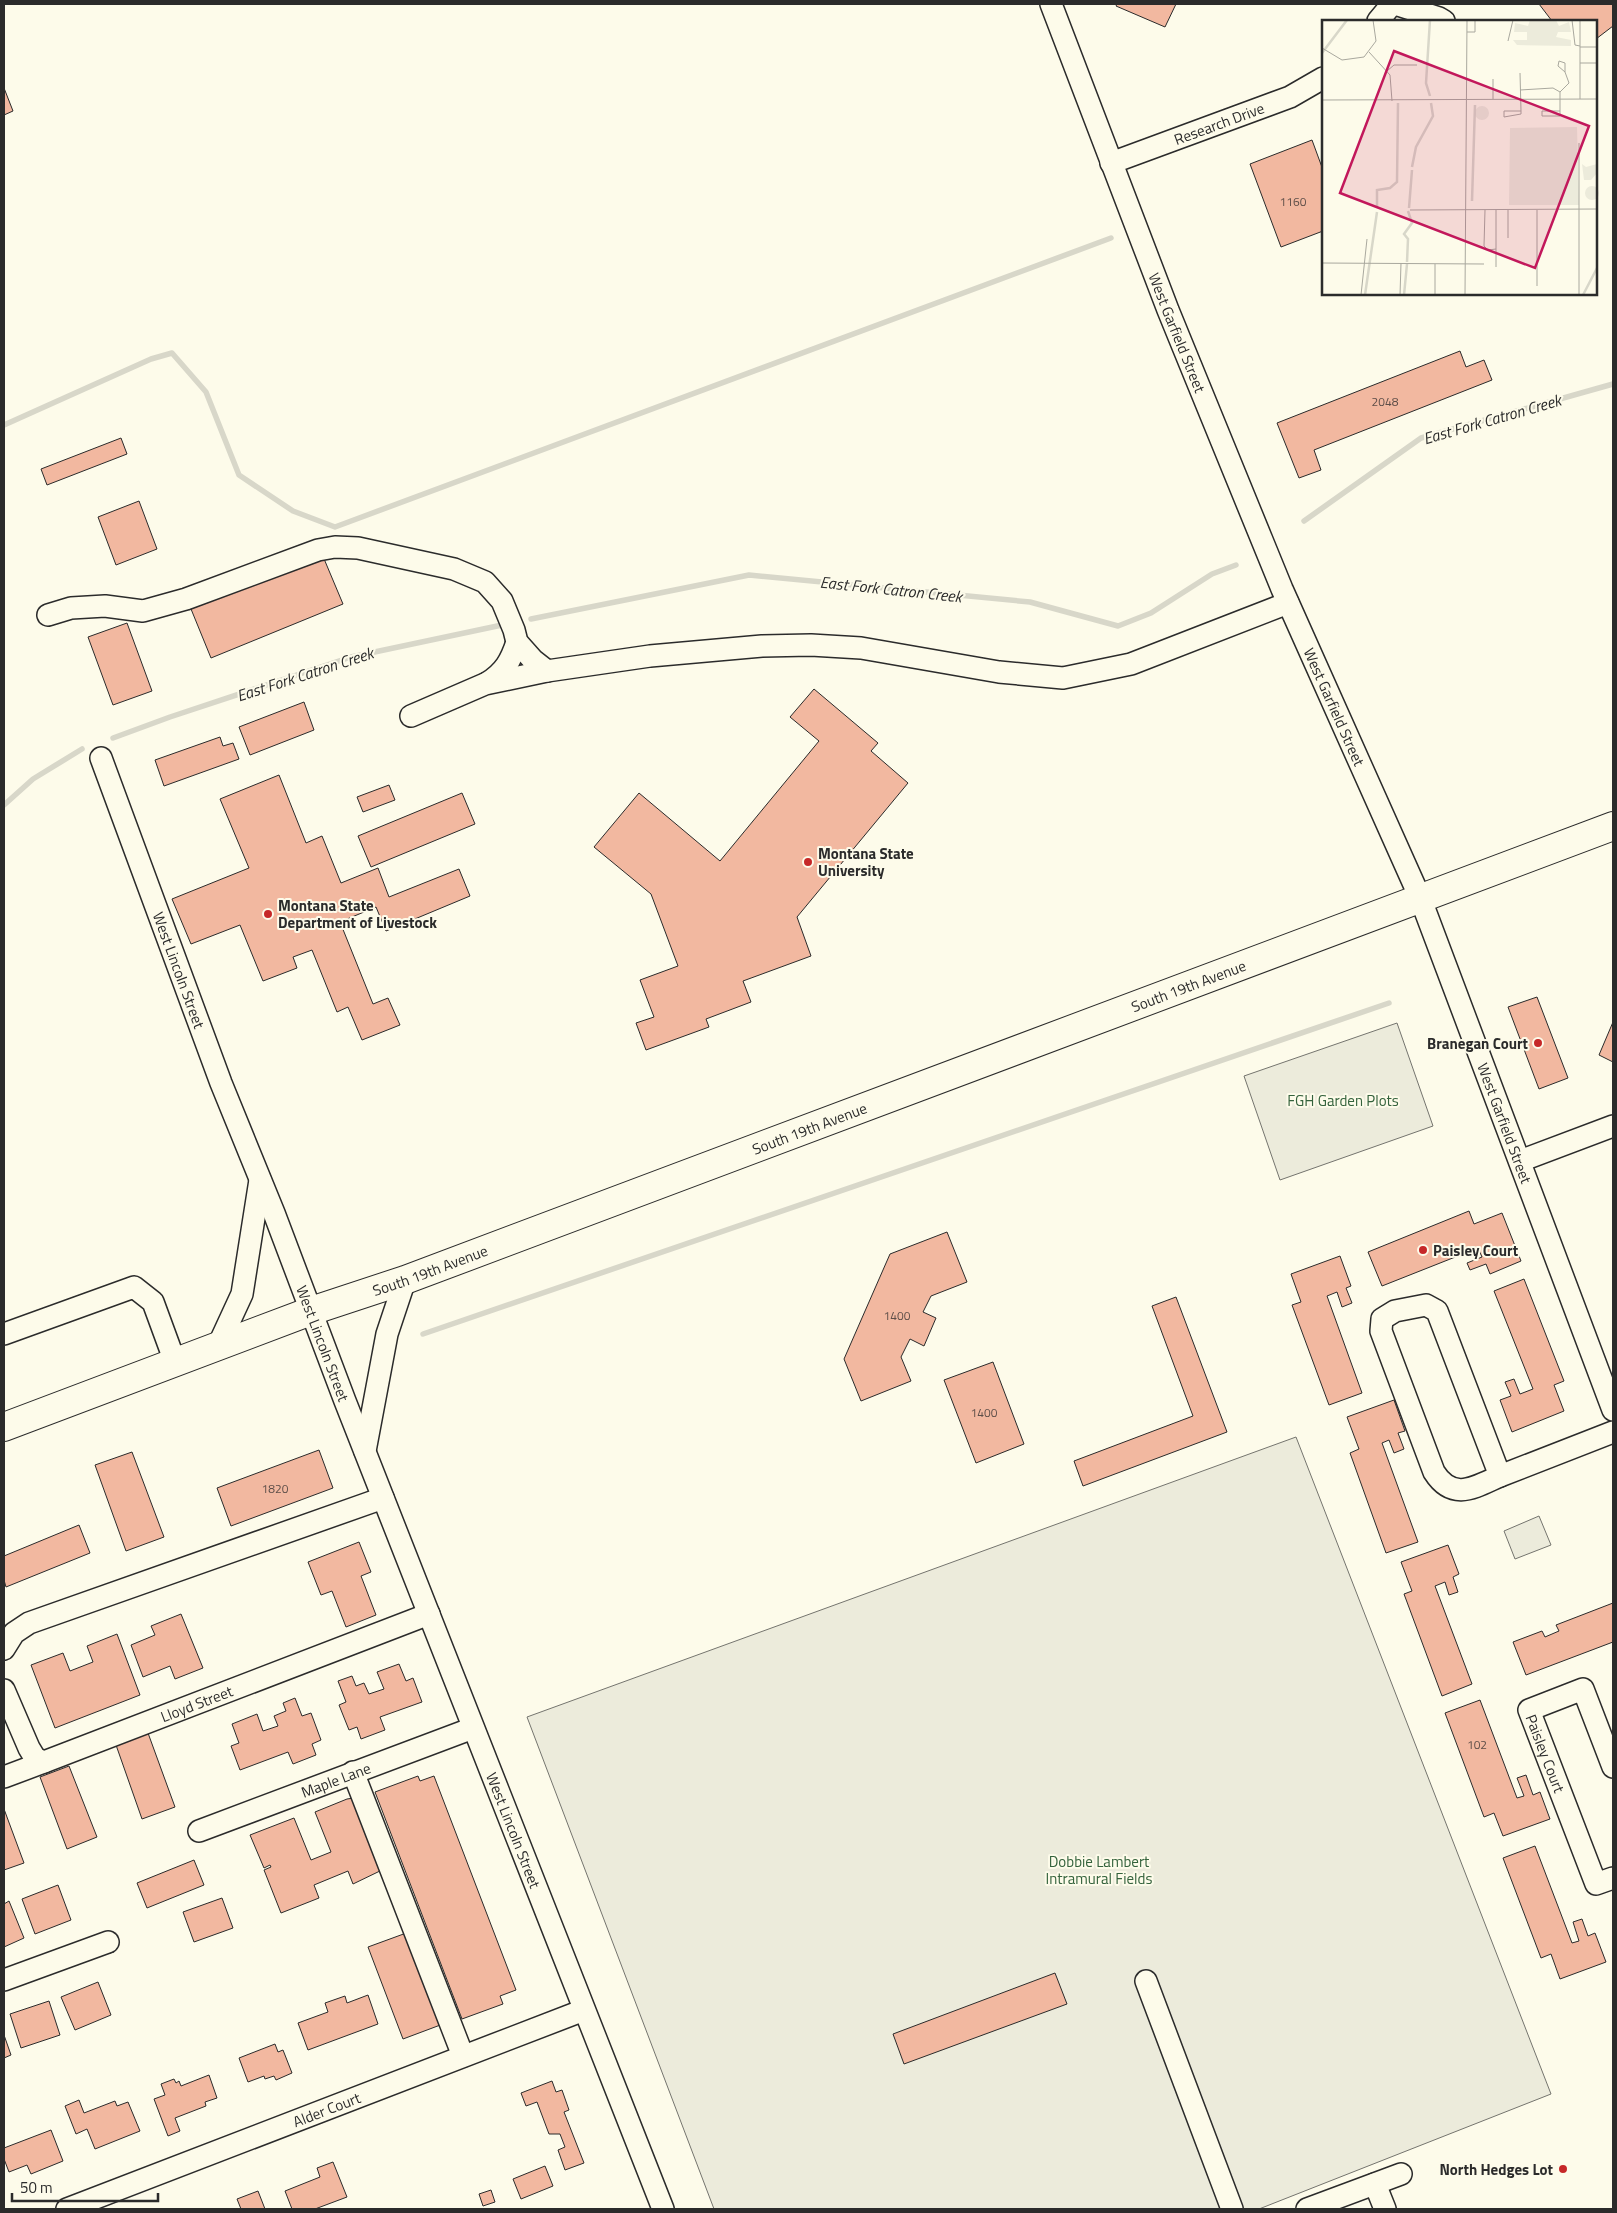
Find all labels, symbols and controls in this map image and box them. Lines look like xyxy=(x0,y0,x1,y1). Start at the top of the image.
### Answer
inset map xyxy=(1322,20,1597,295)
street label: Research Drive xyxy=(1171,96,1267,150)
house number: 1160 xyxy=(1280,192,1307,211)
street label: West Garfield Street xyxy=(1143,269,1212,397)
water label: East Fork Catron Creek xyxy=(1420,387,1566,450)
house number: 2048 xyxy=(1372,392,1399,411)
water label: East Fork Catron Creek xyxy=(819,570,965,609)
water label: East Fork Catron Creek xyxy=(233,640,378,707)
street label: West Garfield Street xyxy=(1298,644,1371,770)
place label: Montana State University xyxy=(818,842,914,882)
marker: Montana State University xyxy=(802,856,814,868)
place label: Montana State Department of Livestock xyxy=(278,894,437,934)
marker: Montana State Department of Livestock xyxy=(262,908,274,920)
street label: West Lincoln Street xyxy=(147,909,212,1032)
street label: South 19th Avenue xyxy=(1128,954,1249,1018)
place label: Branegan Court xyxy=(1427,1032,1529,1055)
marker: Branegan Court xyxy=(1532,1037,1544,1049)
street label: West Garfield Street xyxy=(1472,1059,1538,1187)
park label: FGH Garden Plots xyxy=(1287,1089,1399,1112)
street label: South 19th Avenue xyxy=(749,1096,870,1160)
street label: South 19th Avenue xyxy=(369,1238,491,1301)
place label: Paisley Court xyxy=(1433,1239,1519,1262)
marker: Paisley Court xyxy=(1417,1244,1429,1256)
street label: West Lincoln Street xyxy=(291,1282,356,1405)
house number: 1400 xyxy=(884,1306,911,1325)
house number: 1400 xyxy=(971,1403,998,1422)
house number: 1820 xyxy=(262,1479,289,1498)
street label: Lloyd Street xyxy=(157,1679,237,1728)
street label: Paisley Court xyxy=(1520,1711,1572,1797)
house number: 102 xyxy=(1467,1735,1487,1754)
street label: Maple Lane xyxy=(298,1756,374,1803)
street label: West Lincoln Street xyxy=(481,1769,547,1892)
park label: Dobbie Lambert Intramural Fields xyxy=(1046,1850,1152,1890)
street label: Alder Court xyxy=(289,2085,364,2133)
place label: North Hedges Lot xyxy=(1440,2158,1554,2181)
marker: North Hedges Lot xyxy=(1557,2163,1569,2175)
scale bar xyxy=(12,2170,159,2202)
text: 50 m xyxy=(20,2176,53,2199)

